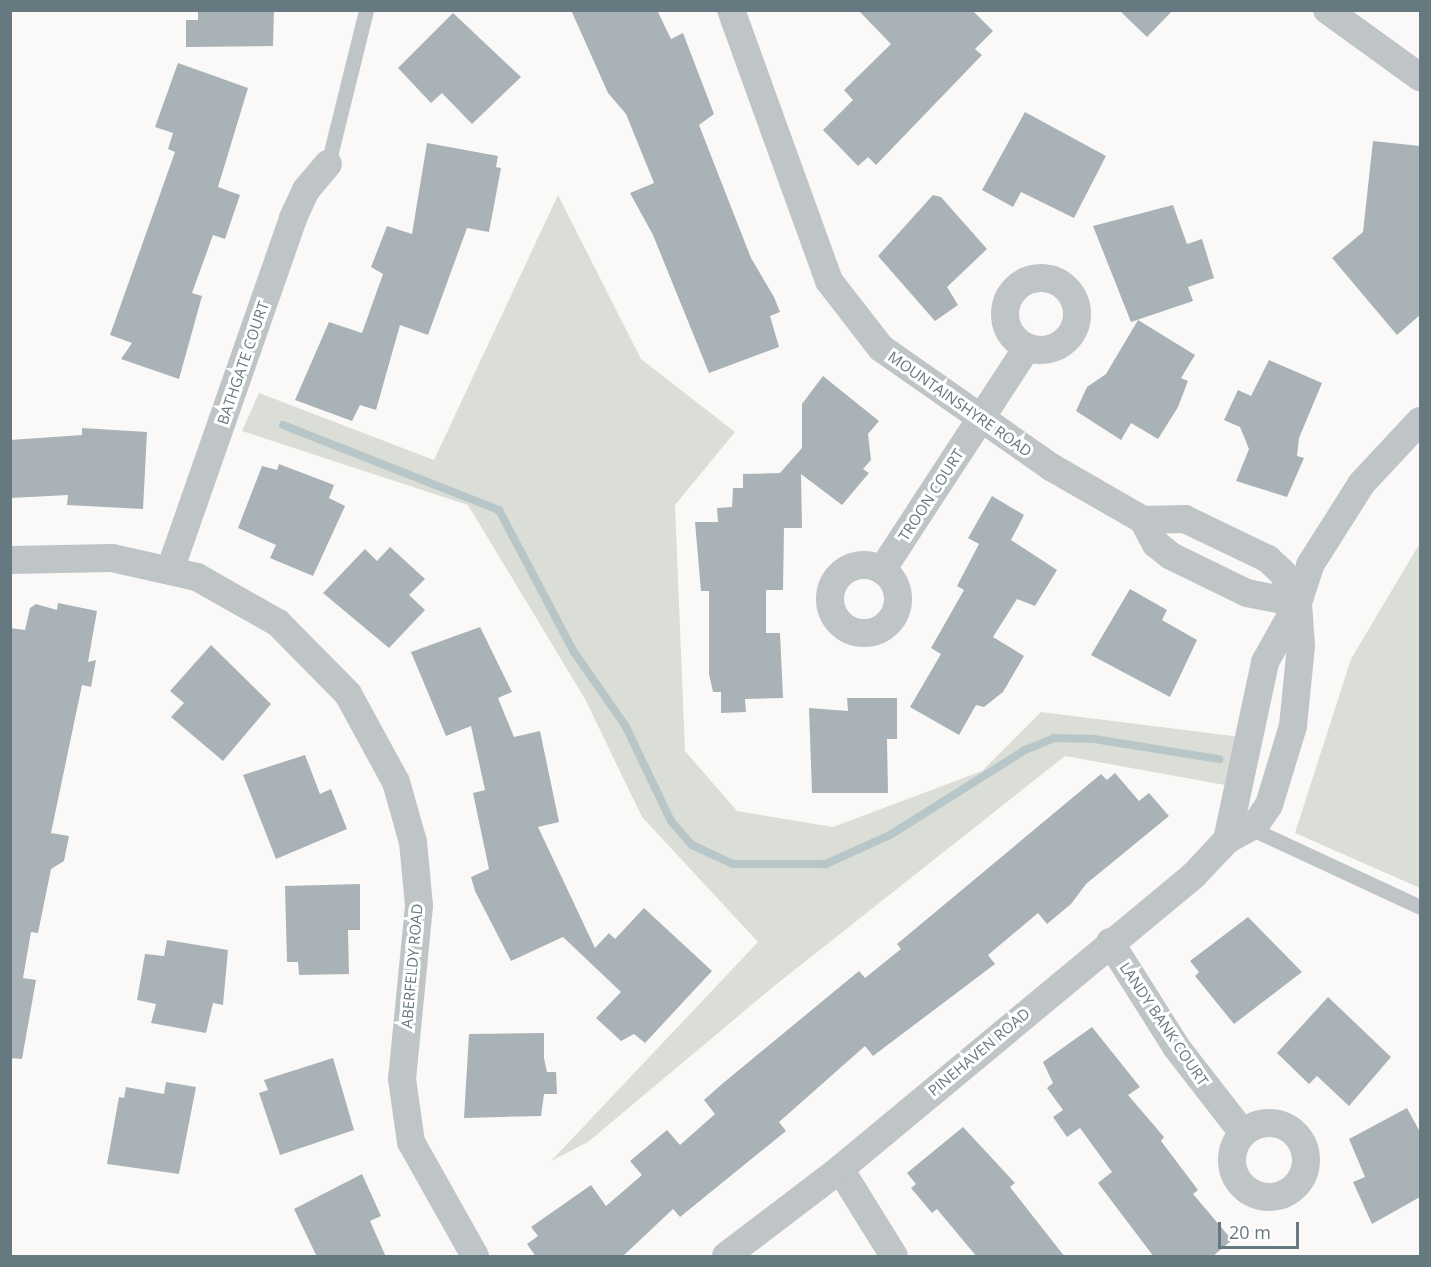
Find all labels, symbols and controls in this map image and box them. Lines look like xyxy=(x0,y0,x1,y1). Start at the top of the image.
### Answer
street label: BATHGATE COURT xyxy=(213,299,273,427)
street label: MOUNTAINSHYRE ROAD xyxy=(885,348,1035,460)
street label: TROON COURT xyxy=(895,446,967,544)
street label: ABERFELDY ROAD xyxy=(398,903,426,1029)
street label: LANDY BANK COURT xyxy=(1116,959,1212,1089)
street label: PINEHAVEN ROAD xyxy=(925,1004,1033,1100)
scale bar xyxy=(1221,1210,1302,1248)
text: 20 m xyxy=(1229,1220,1271,1244)

